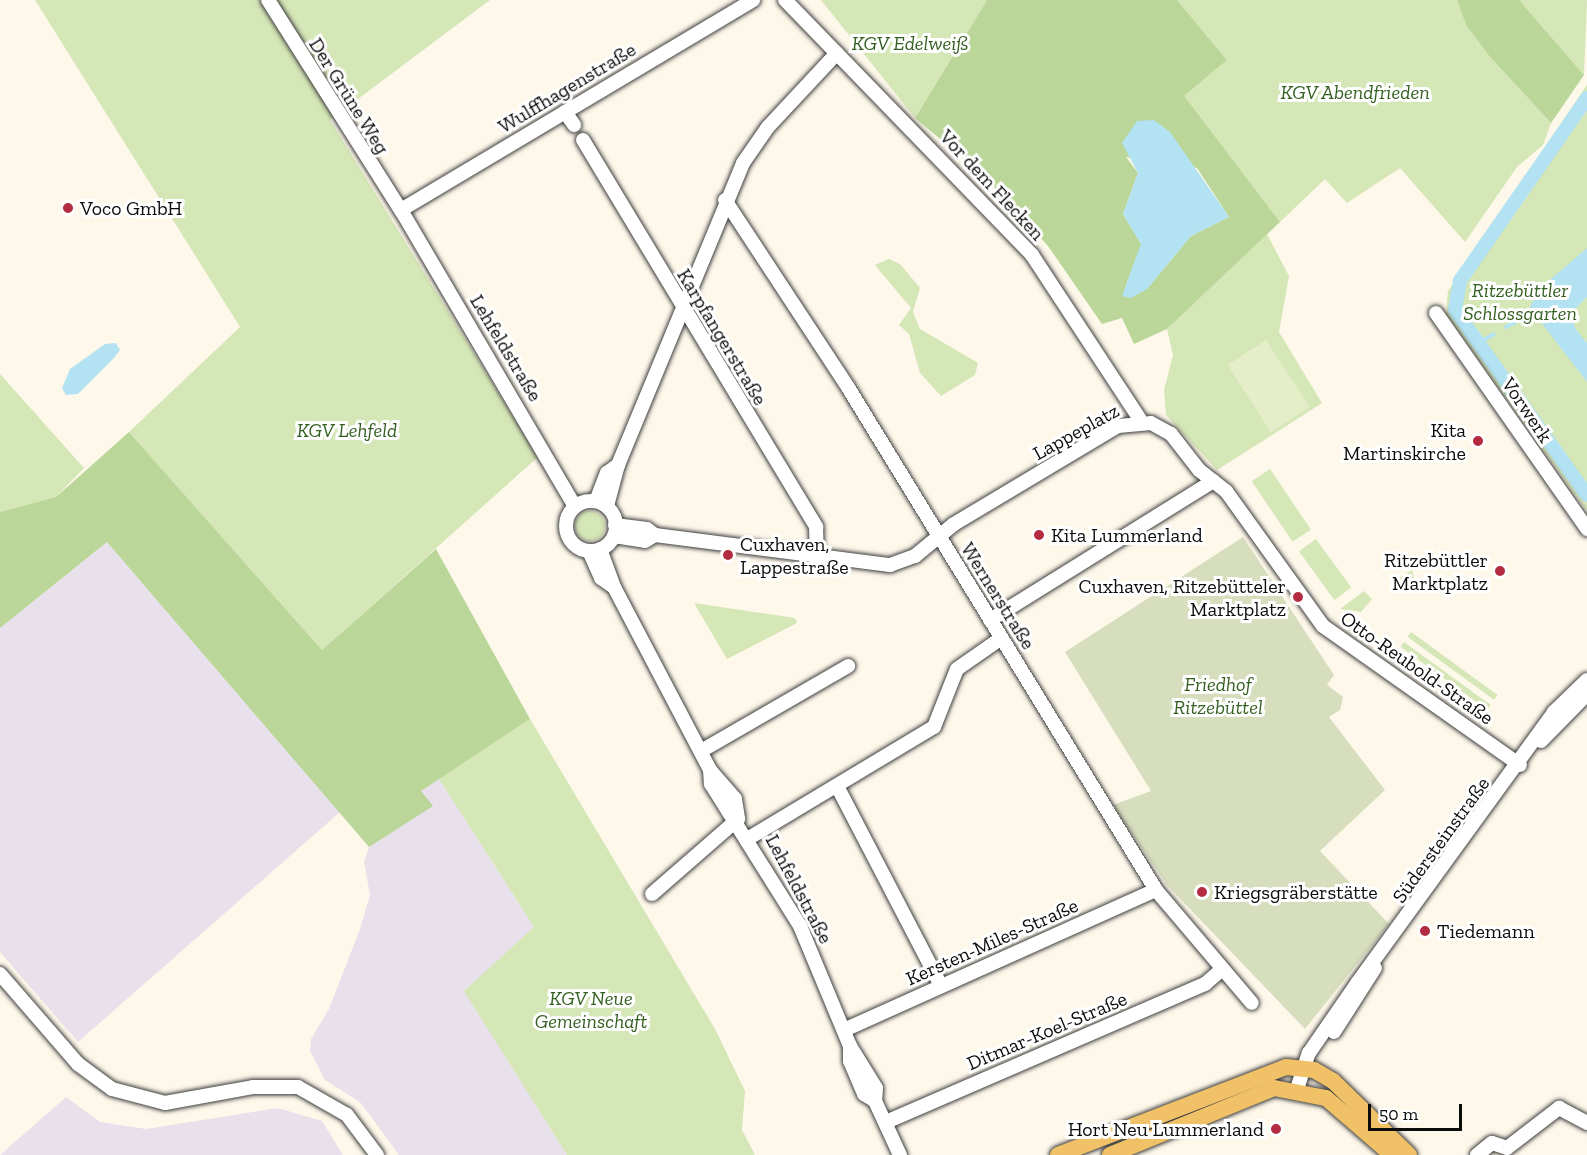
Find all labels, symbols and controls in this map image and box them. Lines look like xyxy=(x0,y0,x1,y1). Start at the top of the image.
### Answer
park label: KGV Edelweiß xyxy=(851,31,969,55)
street label: Der Grüne Weg xyxy=(303,33,395,159)
street label: Wulffhagenstraße xyxy=(494,37,640,139)
park label: KGV Abendfrieden xyxy=(1280,80,1430,104)
street label: Vor dem Flecken xyxy=(934,125,1050,245)
place label: Voco GmbH xyxy=(80,196,182,220)
marker: Voco GmbH xyxy=(61,201,75,215)
street label: Karpfangerstraße xyxy=(672,264,772,410)
park label: Ritzebüttler Schlossgarten xyxy=(1463,279,1577,326)
street label: Lehfeldstraße xyxy=(465,290,547,406)
street label: Vorwerk xyxy=(1497,373,1557,447)
street label: Lappeplatz xyxy=(1029,399,1123,465)
park label: KGV Lehfeld xyxy=(296,418,398,442)
place label: Kita Martinskirche xyxy=(1343,418,1466,465)
marker: Kita Martinskirche xyxy=(1471,434,1485,448)
place label: Kita Lummerland xyxy=(1051,523,1203,547)
marker: Kita Lummerland xyxy=(1032,528,1046,542)
place label: Cuxhaven, Lappestraße xyxy=(740,532,849,579)
street label: Wernerstraße xyxy=(956,538,1040,654)
marker: Cuxhaven, Lappestraße xyxy=(721,548,735,562)
place label: Ritzebüttler Marktplatz xyxy=(1384,548,1488,595)
marker: Ritzebüttler Marktplatz xyxy=(1493,564,1507,578)
place label: Cuxhaven, Ritzebütteler Marktplatz xyxy=(1079,574,1286,621)
marker: Cuxhaven, Ritzebütteler Marktplatz xyxy=(1291,590,1305,604)
street label: Otto-Reubold-Straße xyxy=(1336,606,1498,730)
park label: Friedhof Ritzebüttel xyxy=(1173,672,1263,719)
street label: Südersteinstraße xyxy=(1387,772,1495,908)
street label: Lehfeldstraße xyxy=(760,830,838,948)
place label: Kriegsgräberstätte xyxy=(1214,880,1378,904)
marker: Kriegsgräberstätte xyxy=(1195,885,1209,899)
street label: Kersten-Miles-Straße xyxy=(902,893,1082,991)
place label: Tiedemann xyxy=(1437,919,1535,943)
marker: Tiedemann xyxy=(1418,924,1432,938)
park label: KGV Neue Gemeinschaft xyxy=(535,986,647,1033)
street label: Ditmar-Koel-Straße xyxy=(963,986,1131,1076)
scale bar xyxy=(1371,1092,1466,1130)
text: 50 m xyxy=(1379,1103,1418,1125)
place label: Hort Neu Lummerland xyxy=(1068,1117,1264,1141)
marker: Hort Neu Lummerland xyxy=(1269,1122,1283,1136)

